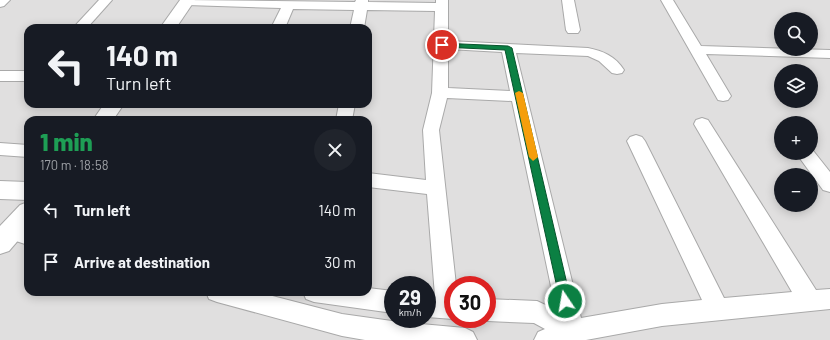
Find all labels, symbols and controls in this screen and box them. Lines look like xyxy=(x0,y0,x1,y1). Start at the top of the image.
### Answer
map controls xyxy=(774,12,818,212)
button: search xyxy=(774,12,818,56)
pin xyxy=(425,28,459,62)
icon: arrive xyxy=(431,34,453,56)
text: 140 m xyxy=(106,38,178,72)
icon: left xyxy=(40,40,92,92)
button: layers xyxy=(774,64,818,108)
text: Turn left xyxy=(106,72,172,94)
button: + xyxy=(774,116,818,160)
text: 1 min xyxy=(40,127,93,156)
button: close xyxy=(314,129,356,171)
text: 170 m · 18:58 xyxy=(40,157,109,173)
button: − xyxy=(774,168,818,212)
icon: left xyxy=(40,199,62,221)
text: Turn left xyxy=(74,201,130,219)
text: 140 m xyxy=(319,201,356,219)
icon: arrive xyxy=(40,251,62,273)
text: Arrive at destination xyxy=(74,253,210,271)
text: 30 m xyxy=(324,253,356,271)
speed limit sign: 30 xyxy=(444,276,496,328)
position arrow xyxy=(544,280,586,322)
text: 29 xyxy=(399,285,421,309)
text: km/h xyxy=(399,306,421,318)

